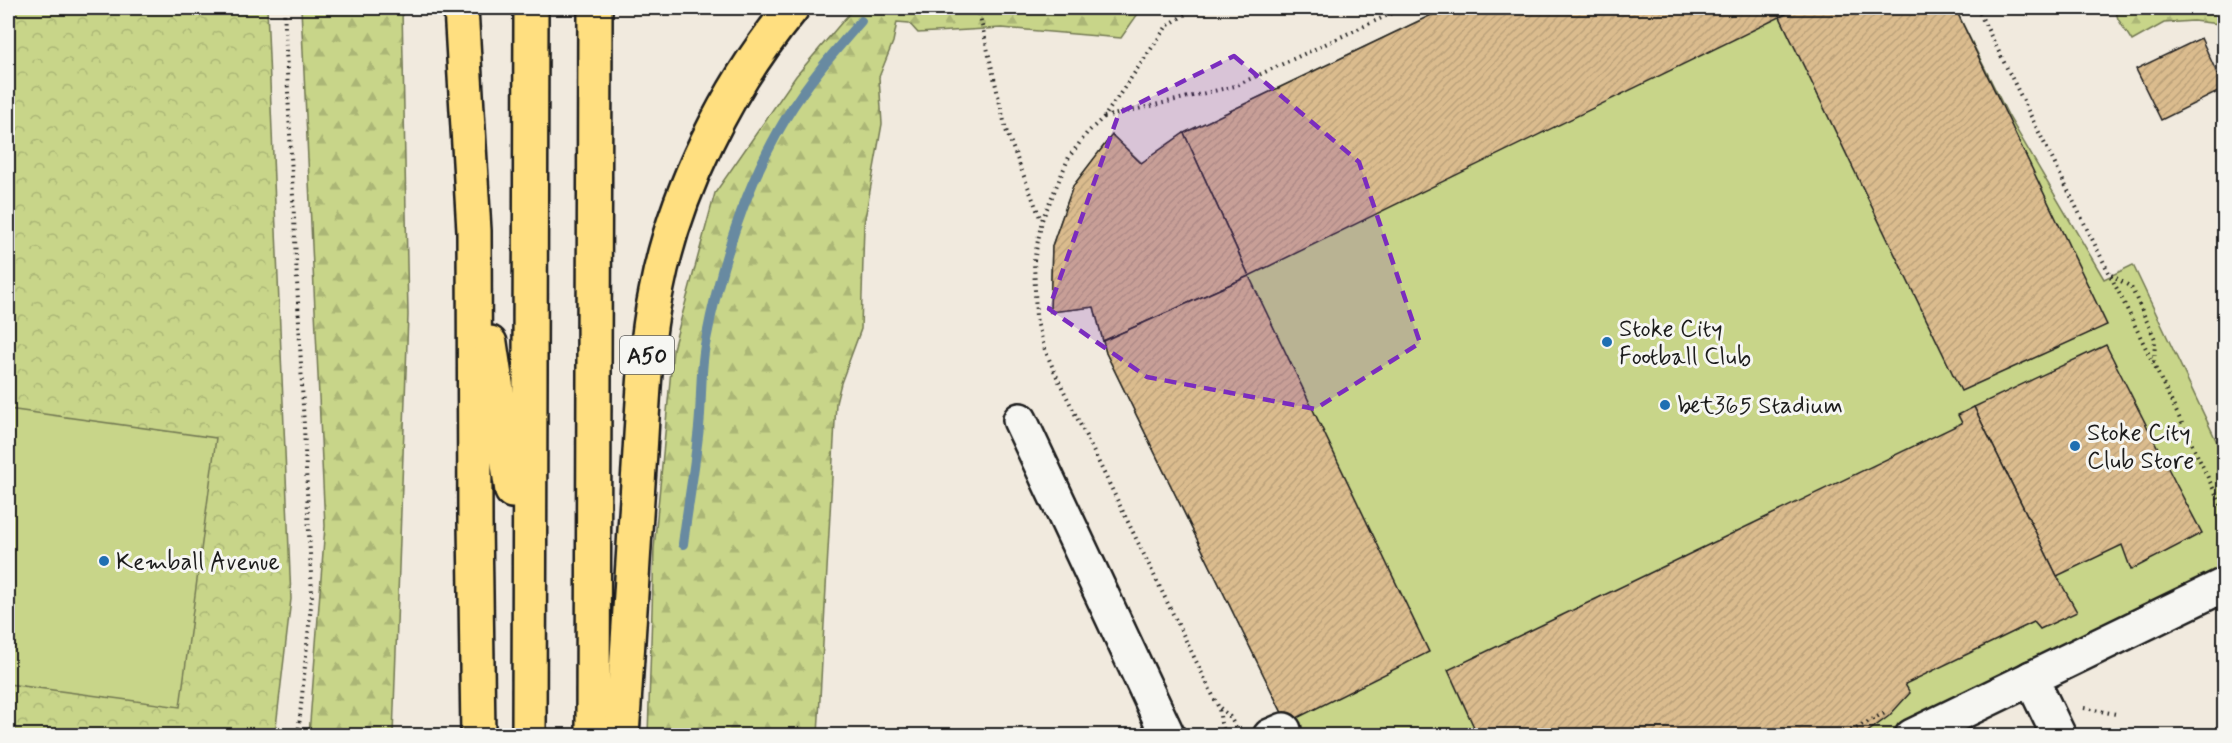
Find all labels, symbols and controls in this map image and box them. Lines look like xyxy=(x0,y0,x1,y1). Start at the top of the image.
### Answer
place label: Stoke City Football Club xyxy=(1619,314,1751,373)
marker: Stoke City Football Club xyxy=(1600,335,1614,349)
road number: A50 xyxy=(620,336,674,374)
place label: bet365 Stadium xyxy=(1677,391,1843,422)
marker: bet365 Stadium xyxy=(1658,398,1672,412)
place label: Stoke City Club Store xyxy=(2087,418,2194,477)
marker: Stoke City Club Store xyxy=(2068,439,2082,453)
place label: Kemball Avenue xyxy=(116,547,280,578)
marker: Kemball Avenue xyxy=(97,554,111,568)

